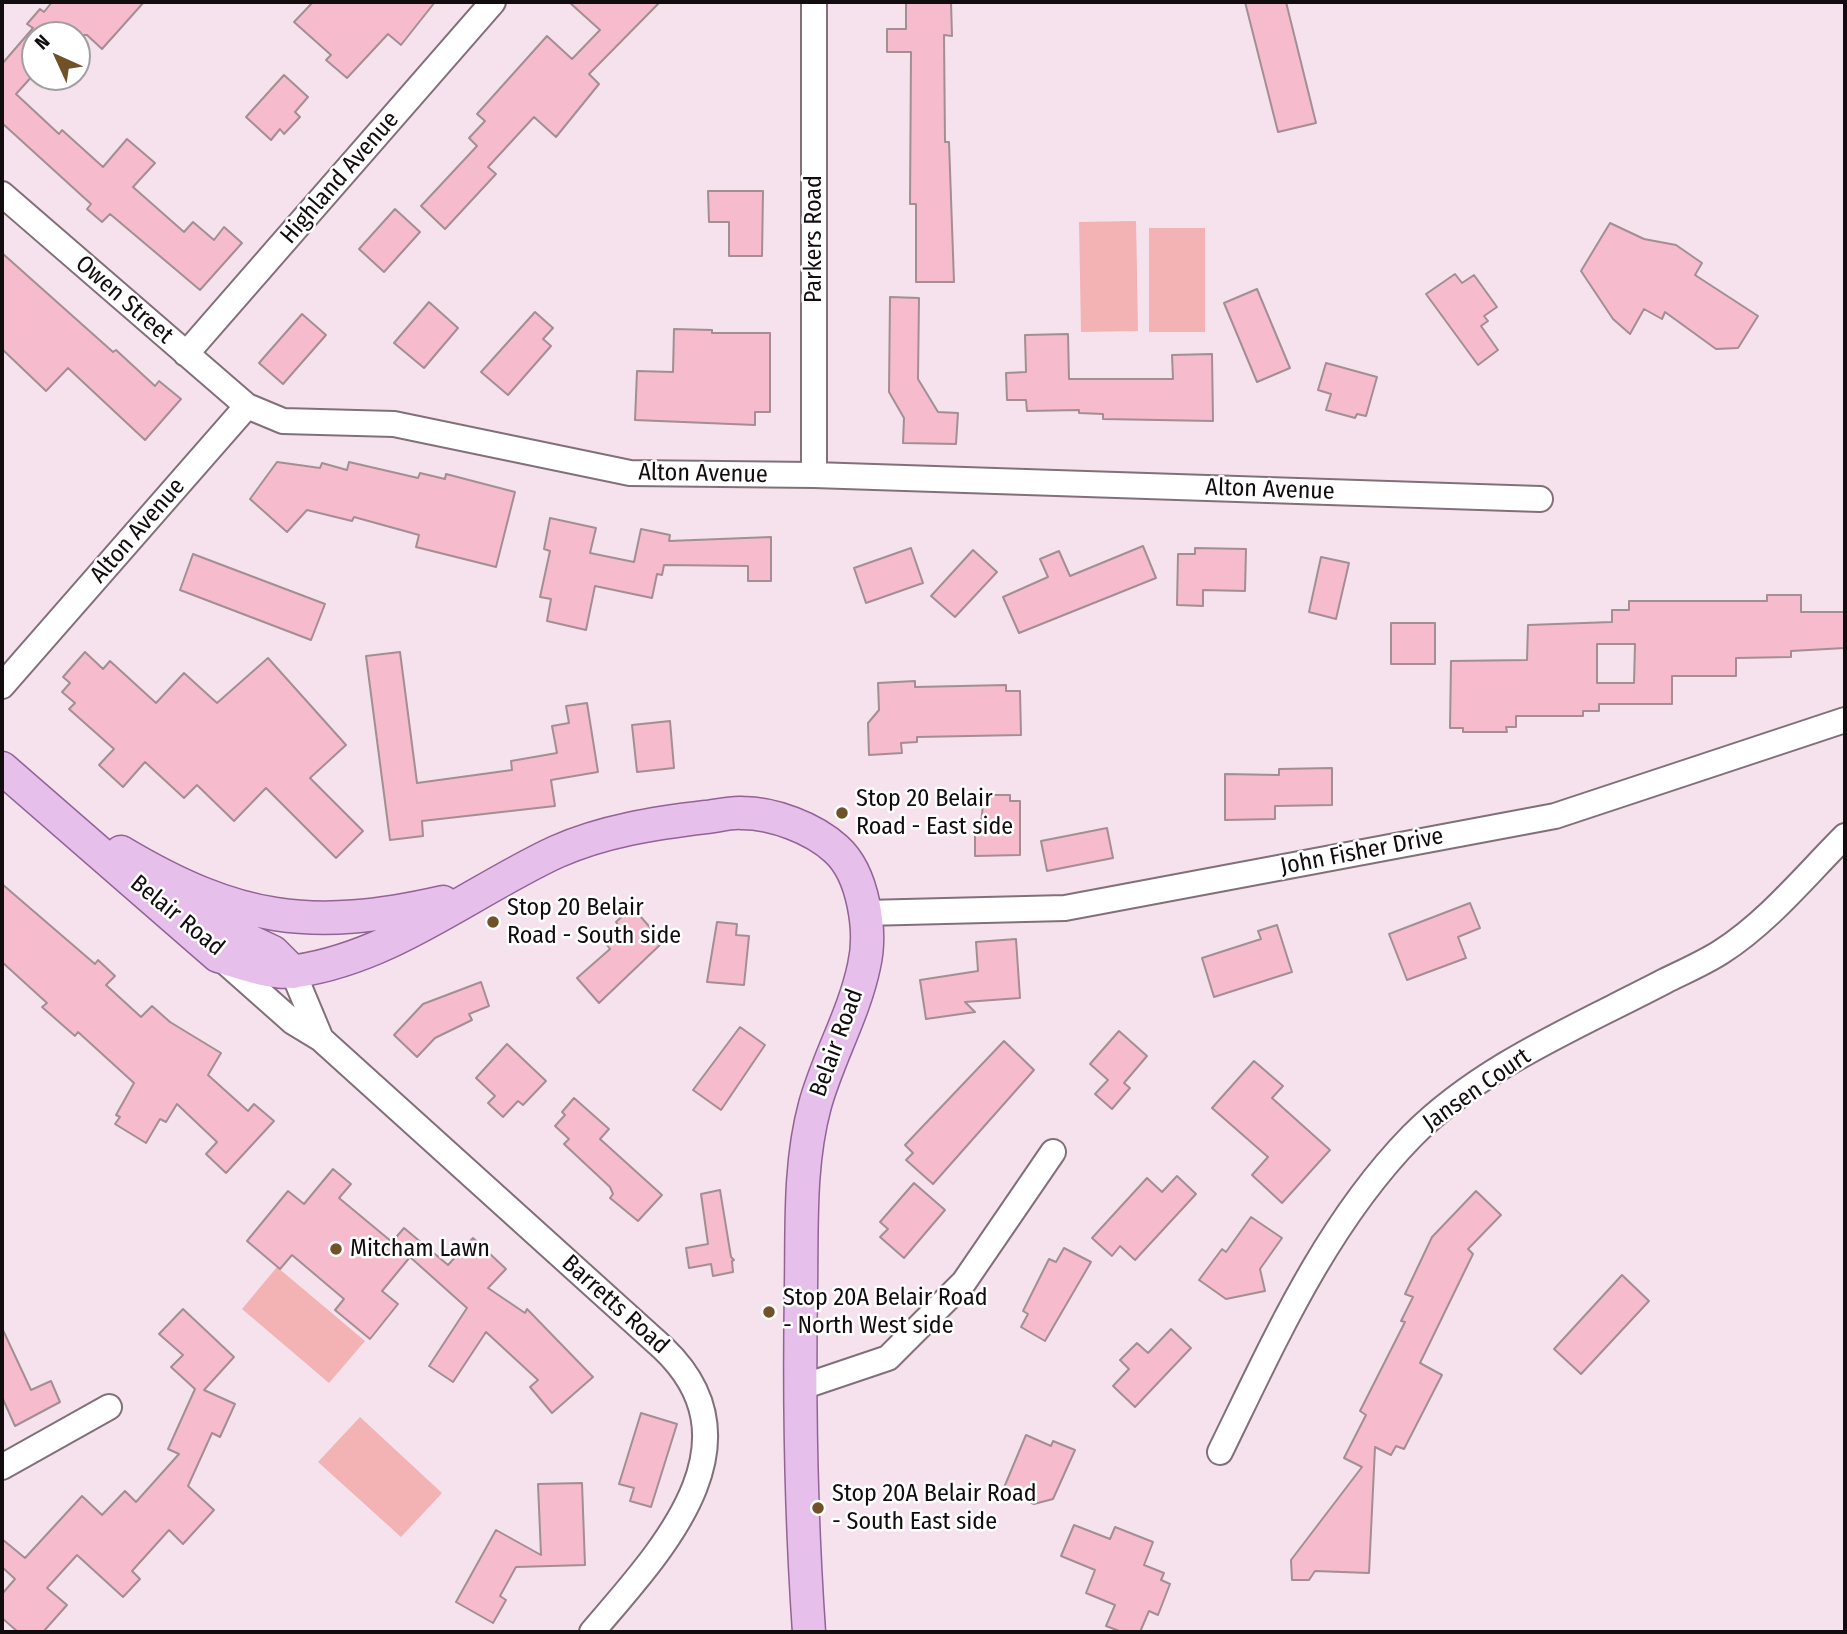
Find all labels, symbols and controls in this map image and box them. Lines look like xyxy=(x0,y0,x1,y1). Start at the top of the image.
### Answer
north arrow xyxy=(21,21,91,91)
text: N xyxy=(30,30,54,54)
street label: Highland Avenue xyxy=(275,106,405,250)
street label: Parkers Road xyxy=(800,175,828,303)
street label: Owen Street xyxy=(69,250,179,350)
street label: Alton Avenue xyxy=(638,458,768,490)
street label: Alton Avenue xyxy=(85,473,191,589)
street label: Alton Avenue xyxy=(1205,473,1335,507)
place label: Stop 20 Belair Road - East side xyxy=(856,785,1013,841)
marker: Stop 20 Belair Road - East side xyxy=(834,805,850,821)
street label: John Fisher Drive xyxy=(1278,822,1446,882)
street label: Belair Road xyxy=(124,869,230,963)
place label: Stop 20 Belair Road - South side xyxy=(507,894,681,950)
marker: Stop 20 Belair Road - South side xyxy=(485,914,501,930)
street label: Belair Road xyxy=(804,985,870,1101)
street label: Jansen Court xyxy=(1418,1043,1536,1137)
place label: Mitcham Lawn xyxy=(350,1235,490,1263)
marker: Mitcham Lawn xyxy=(328,1241,344,1257)
street label: Barretts Road xyxy=(556,1249,674,1361)
place label: Stop 20A Belair Road - North West side xyxy=(783,1284,988,1340)
marker: Stop 20A Belair Road - North West side xyxy=(761,1304,777,1320)
place label: Stop 20A Belair Road - South East side xyxy=(832,1480,1037,1536)
marker: Stop 20A Belair Road - South East side xyxy=(810,1500,826,1516)

